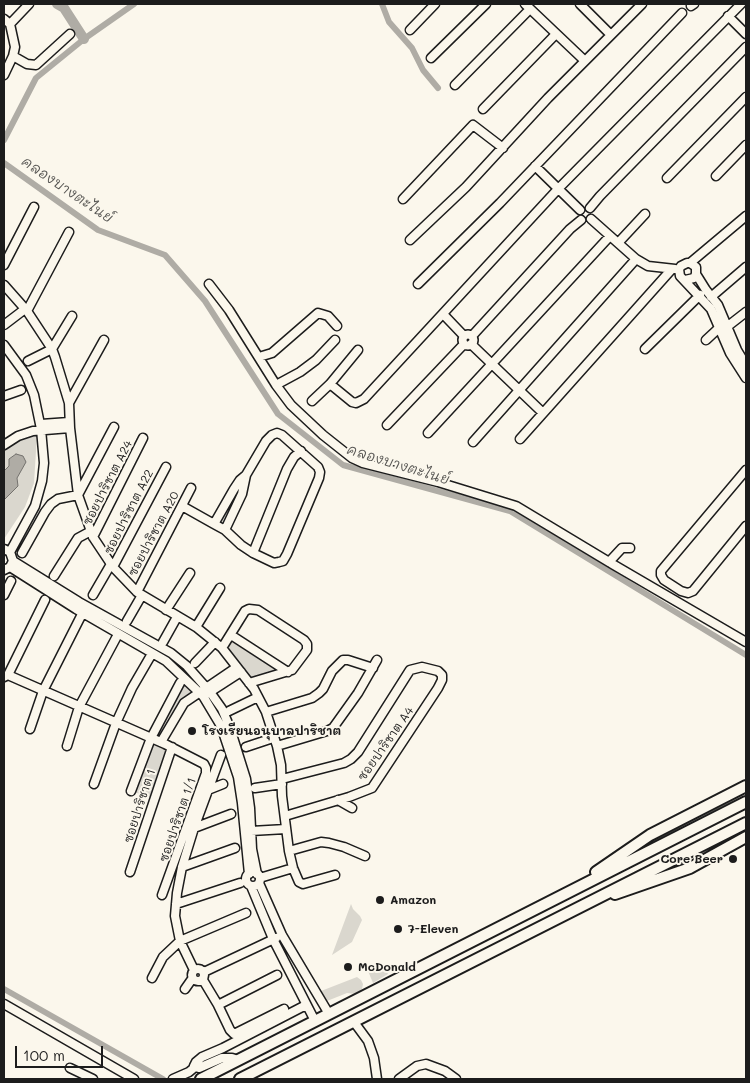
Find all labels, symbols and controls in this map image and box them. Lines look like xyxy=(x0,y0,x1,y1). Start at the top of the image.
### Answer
water label: คลองบางตะไนย์ xyxy=(18,153,116,227)
street label: ซอยปาริชาต A24 xyxy=(80,438,136,528)
water label: คลองบางตะไนย์ xyxy=(345,441,451,489)
street label: ซอยปาริชาต A22 xyxy=(101,467,157,557)
street label: ซอยปาริชาต A20 xyxy=(126,489,182,579)
street label: ซอยปาริชาต A4 xyxy=(355,704,417,784)
place label: โรงเรียนอนุบาลปาริชาต xyxy=(202,724,341,738)
marker: โรงเรียนอนุบาลปาริชาต xyxy=(186,725,198,737)
street label: ซอยปาริชาต 1 xyxy=(121,767,159,845)
street label: ซอยปาริชาต 1/1 xyxy=(157,776,199,864)
place label: Core Beer xyxy=(660,852,723,866)
marker: Core Beer xyxy=(727,853,739,865)
place label: Amazon xyxy=(390,893,436,907)
marker: Amazon xyxy=(374,894,386,906)
place label: 7-Eleven xyxy=(408,922,458,936)
marker: 7-Eleven xyxy=(392,923,404,935)
place label: McDonald xyxy=(358,960,416,974)
marker: McDonald xyxy=(342,961,354,973)
scale bar xyxy=(18,1036,105,1068)
text: 100 m xyxy=(23,1045,65,1065)

